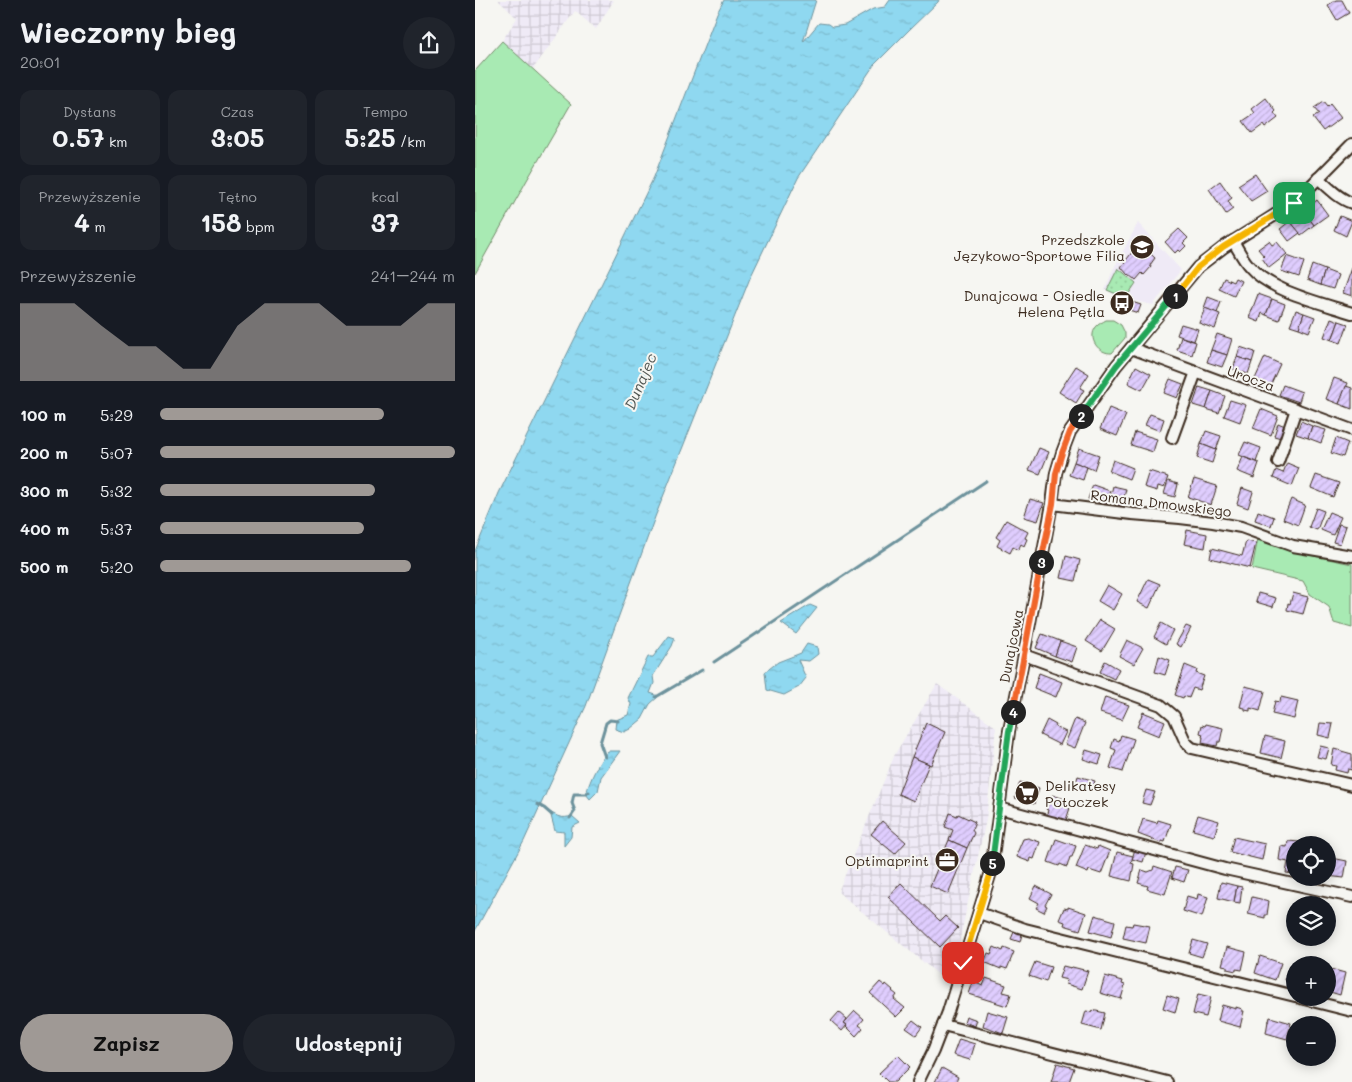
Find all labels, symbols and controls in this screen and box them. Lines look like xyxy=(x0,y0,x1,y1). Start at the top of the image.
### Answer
text: Wieczorny bieg xyxy=(20,14,236,50)
button: share xyxy=(403,17,455,69)
text: 20:01 xyxy=(20,51,61,72)
text: Dystans xyxy=(63,102,116,121)
text: Czas xyxy=(221,102,254,121)
text: Tempo xyxy=(363,102,407,121)
text: 0.57 xyxy=(52,121,104,153)
text: 3:05 xyxy=(211,121,264,153)
text: 5:25 xyxy=(344,121,396,153)
text: km xyxy=(104,132,128,151)
text: /km xyxy=(396,132,426,151)
pin xyxy=(1273,182,1315,224)
text: Przewyższenie xyxy=(39,187,141,206)
text: Tętno xyxy=(218,187,257,206)
text: kcal xyxy=(371,187,399,206)
icon: arrive xyxy=(1280,189,1308,217)
text: 4 xyxy=(74,206,90,238)
text: 158 xyxy=(200,206,241,238)
text: 37 xyxy=(371,206,400,238)
text: m xyxy=(90,217,106,236)
text: bpm xyxy=(241,217,275,236)
place label: Przedszkole Językowo-Sportowe Filia xyxy=(954,230,1125,265)
school or university icon: Przedszkole Językowo-Sportowe Filia xyxy=(1129,234,1155,260)
text: Przewyższenie xyxy=(20,265,137,286)
text: 241–244 m xyxy=(371,265,455,286)
pin: 1 xyxy=(1163,284,1187,308)
place label: Dunajcowa - Osiedle Helena Pętla xyxy=(964,286,1105,321)
text: 1 xyxy=(1172,287,1179,306)
bus stop icon: Dunajcowa - Osiedle Helena Pętla xyxy=(1109,290,1135,316)
water label: Dunajec xyxy=(619,350,661,412)
street label: Urocza xyxy=(1225,361,1277,395)
text: 100 m xyxy=(20,404,66,425)
text: 5:29 xyxy=(100,404,133,425)
pin: 2 xyxy=(1069,404,1093,428)
text: 2 xyxy=(1078,407,1085,426)
text: 200 m xyxy=(20,442,68,463)
text: 5:07 xyxy=(100,442,133,463)
text: 300 m xyxy=(20,480,69,501)
text: 5:32 xyxy=(100,480,133,501)
street label: Romana Dmowskiego xyxy=(1090,485,1232,521)
text: 400 m xyxy=(20,518,69,539)
text: 5:37 xyxy=(100,518,133,539)
pin: 3 xyxy=(1029,550,1053,574)
text: 3 xyxy=(1037,553,1046,572)
text: 500 m xyxy=(20,556,68,577)
text: 5:20 xyxy=(100,556,133,577)
street label: Dunajcowa xyxy=(995,608,1027,684)
pin: 4 xyxy=(1001,700,1025,724)
text: 4 xyxy=(1009,703,1018,722)
place label: Delikatesy Potoczek xyxy=(1045,776,1116,811)
supermarket icon: Delikatesy Potoczek xyxy=(1014,780,1040,806)
map controls xyxy=(1286,836,1336,1066)
button: locate xyxy=(1286,836,1336,886)
office icon: Optimaprint xyxy=(934,847,960,873)
pin: 5 xyxy=(979,850,1005,876)
place label: Optimaprint xyxy=(845,851,929,870)
text: 5 xyxy=(988,854,997,873)
button: layers xyxy=(1286,896,1336,946)
pin xyxy=(942,942,984,984)
icon: check xyxy=(949,949,977,977)
button: + xyxy=(1286,956,1336,1006)
button: Zapisz xyxy=(20,1014,233,1072)
button: Udostępnij xyxy=(243,1014,455,1072)
button: − xyxy=(1286,1016,1336,1066)

